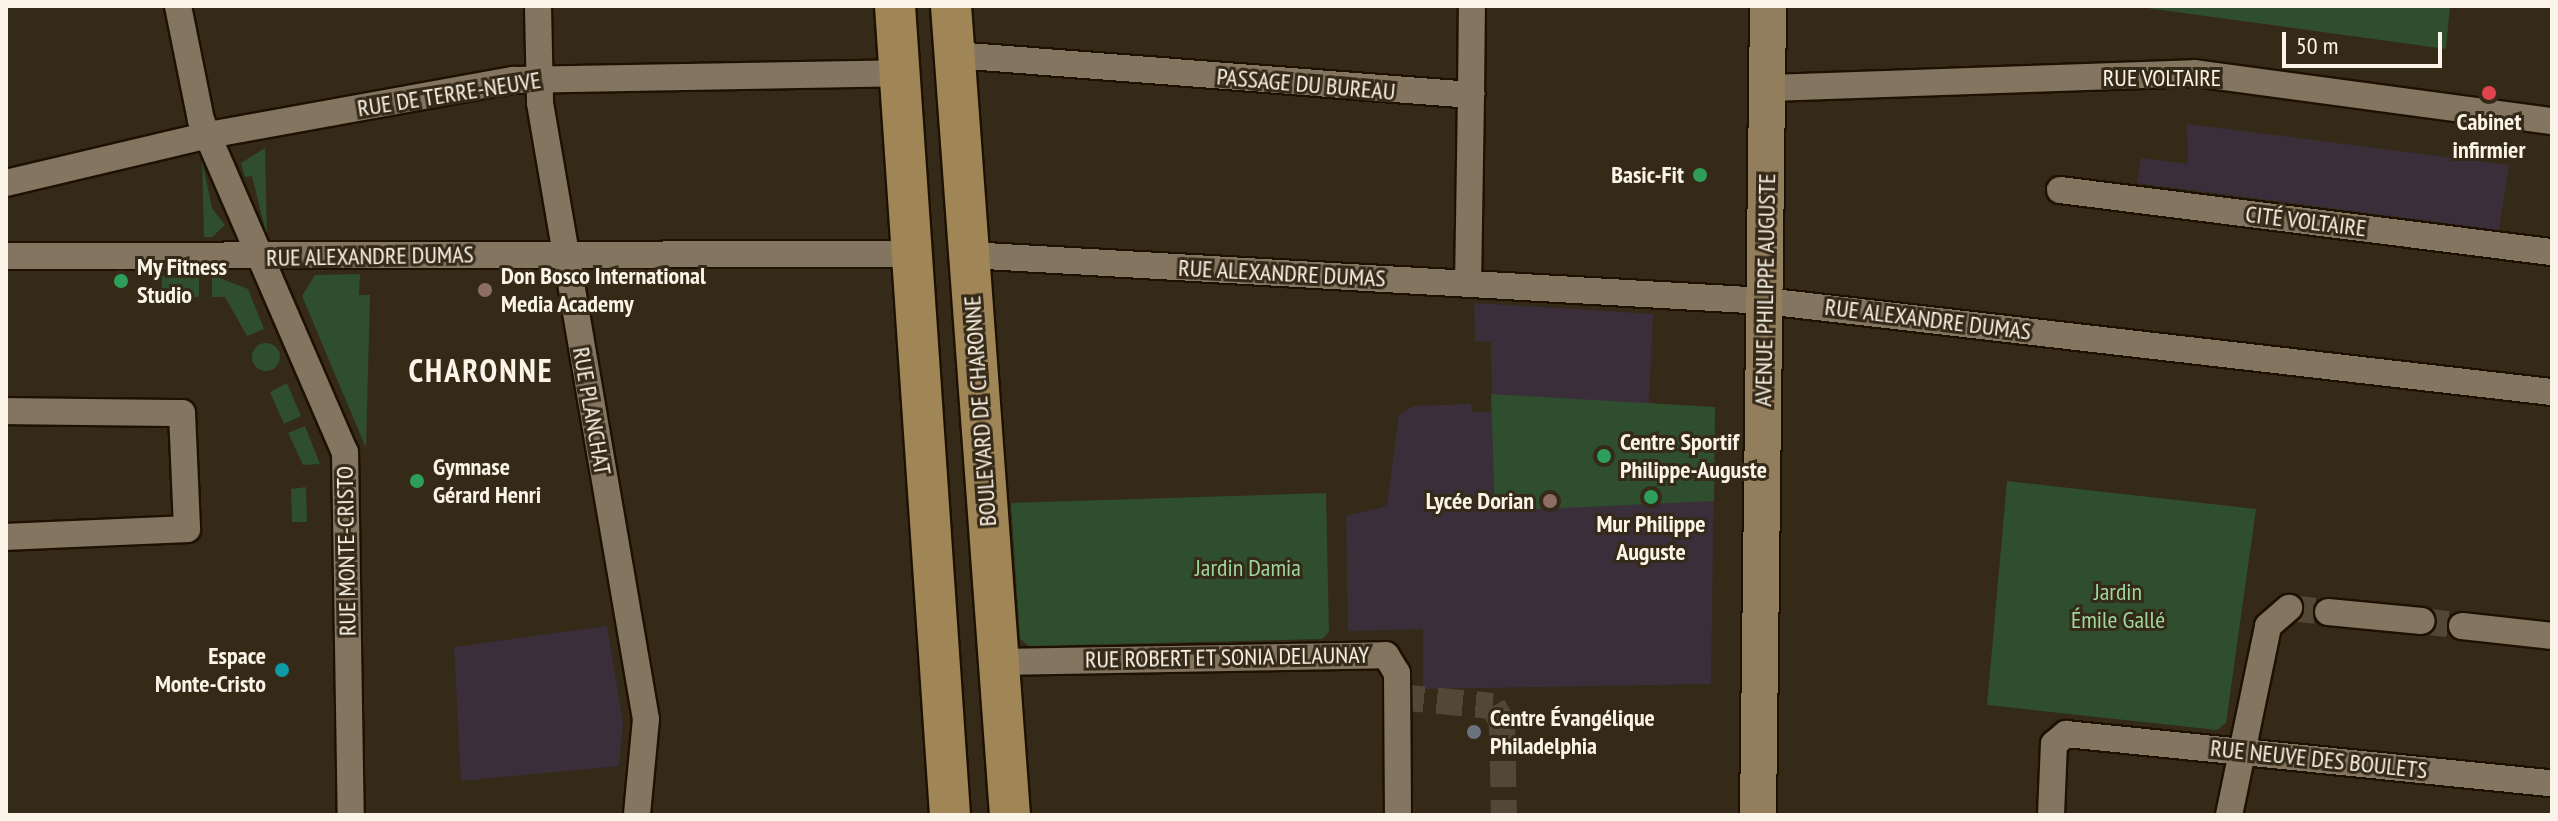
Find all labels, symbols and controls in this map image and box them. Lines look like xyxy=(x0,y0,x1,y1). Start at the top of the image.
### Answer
scale bar xyxy=(2286,16,2446,66)
text: 50 m xyxy=(2296,30,2338,61)
street label: PASSAGE DU BUREAU xyxy=(1216,62,1396,106)
street label: RUE VOLTAIRE xyxy=(2103,64,2221,92)
street label: RUE DE TERRE-NEUVE xyxy=(355,65,543,123)
marker: Cabinet infirmier xyxy=(2478,82,2500,104)
place label: Cabinet infirmier xyxy=(2453,108,2525,164)
place label: Basic-Fit xyxy=(1611,161,1684,189)
marker: Basic-Fit xyxy=(1691,166,1709,184)
street label: AVENUE PHILIPPE AUGUSTE xyxy=(1749,173,1781,407)
street label: CITÉ VOLTAIRE xyxy=(2244,199,2368,243)
street label: RUE ALEXANDRE DUMAS xyxy=(266,240,474,272)
place label: My Fitness Studio xyxy=(137,253,228,309)
street label: RUE ALEXANDRE DUMAS xyxy=(1177,253,1387,293)
place label: Don Bosco International Media Academy xyxy=(501,262,706,318)
marker: My Fitness Studio xyxy=(112,272,130,290)
marker: Don Bosco International Media Academy xyxy=(476,281,494,299)
street label: RUE ALEXANDRE DUMAS xyxy=(1823,292,2033,346)
street label: BOULEVARD DE CHARONNE xyxy=(958,295,1002,527)
street label: RUE PLANCHAT xyxy=(567,345,617,477)
district label: CHARONNE xyxy=(409,351,553,389)
place label: Centre Sportif Philippe-Auguste xyxy=(1620,428,1767,484)
marker: Centre Sportif Philippe-Auguste xyxy=(1595,447,1613,465)
place label: Gymnase Gérard Henri xyxy=(433,453,541,509)
street label: RUE MONTE-CRISTO xyxy=(330,466,362,636)
marker: Gymnase Gérard Henri xyxy=(408,472,426,490)
place label: Lycée Dorian xyxy=(1426,487,1534,515)
marker: Mur Philippe Auguste xyxy=(1642,488,1660,506)
marker: Lycée Dorian xyxy=(1541,492,1559,510)
place label: Mur Philippe Auguste xyxy=(1596,510,1706,566)
park label: Jardin Damia xyxy=(1195,554,1301,582)
park label: Jardin Émile Gallé xyxy=(2071,578,2165,634)
street label: RUE ROBERT ET SONIA DELAUNAY xyxy=(1084,640,1370,674)
place label: Espace Monte-Cristo xyxy=(155,642,266,698)
marker: Espace Monte-Cristo xyxy=(273,661,291,679)
place label: Centre Évangélique Philadelphia xyxy=(1490,704,1655,760)
marker: Centre Évangélique Philadelphia xyxy=(1465,723,1483,741)
street label: RUE NEUVE DES BOULETS xyxy=(2209,733,2429,785)

